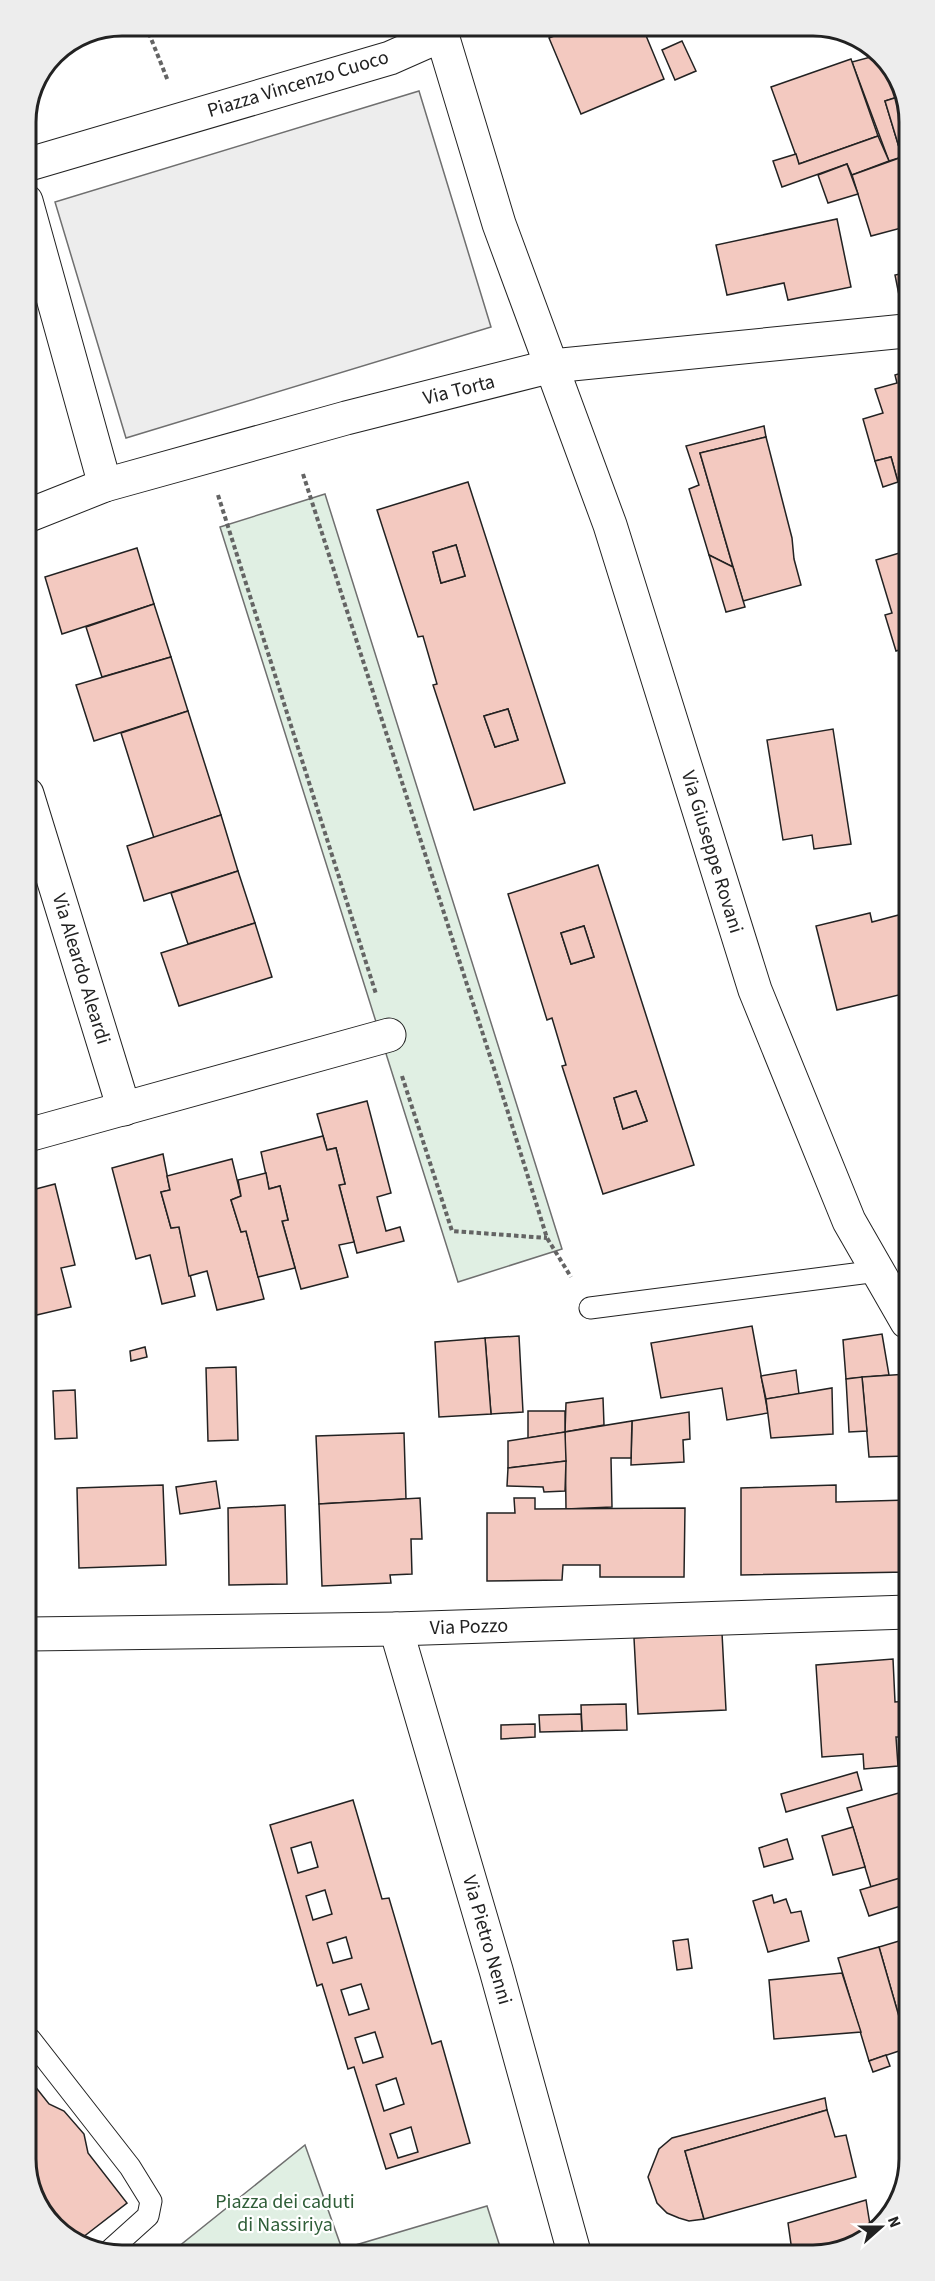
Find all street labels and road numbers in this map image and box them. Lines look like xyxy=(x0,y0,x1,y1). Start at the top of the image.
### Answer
street label: Piazza Vincenzo Cuoco xyxy=(204,43,392,125)
street label: Via Torta xyxy=(420,368,498,412)
street label: Via Giuseppe Rovani xyxy=(674,767,750,937)
street label: Via Aleardo Aleardi xyxy=(45,890,117,1048)
street label: Via Pozzo xyxy=(429,1612,509,1642)
street label: Via Pietro Nenni xyxy=(455,1872,519,2008)

